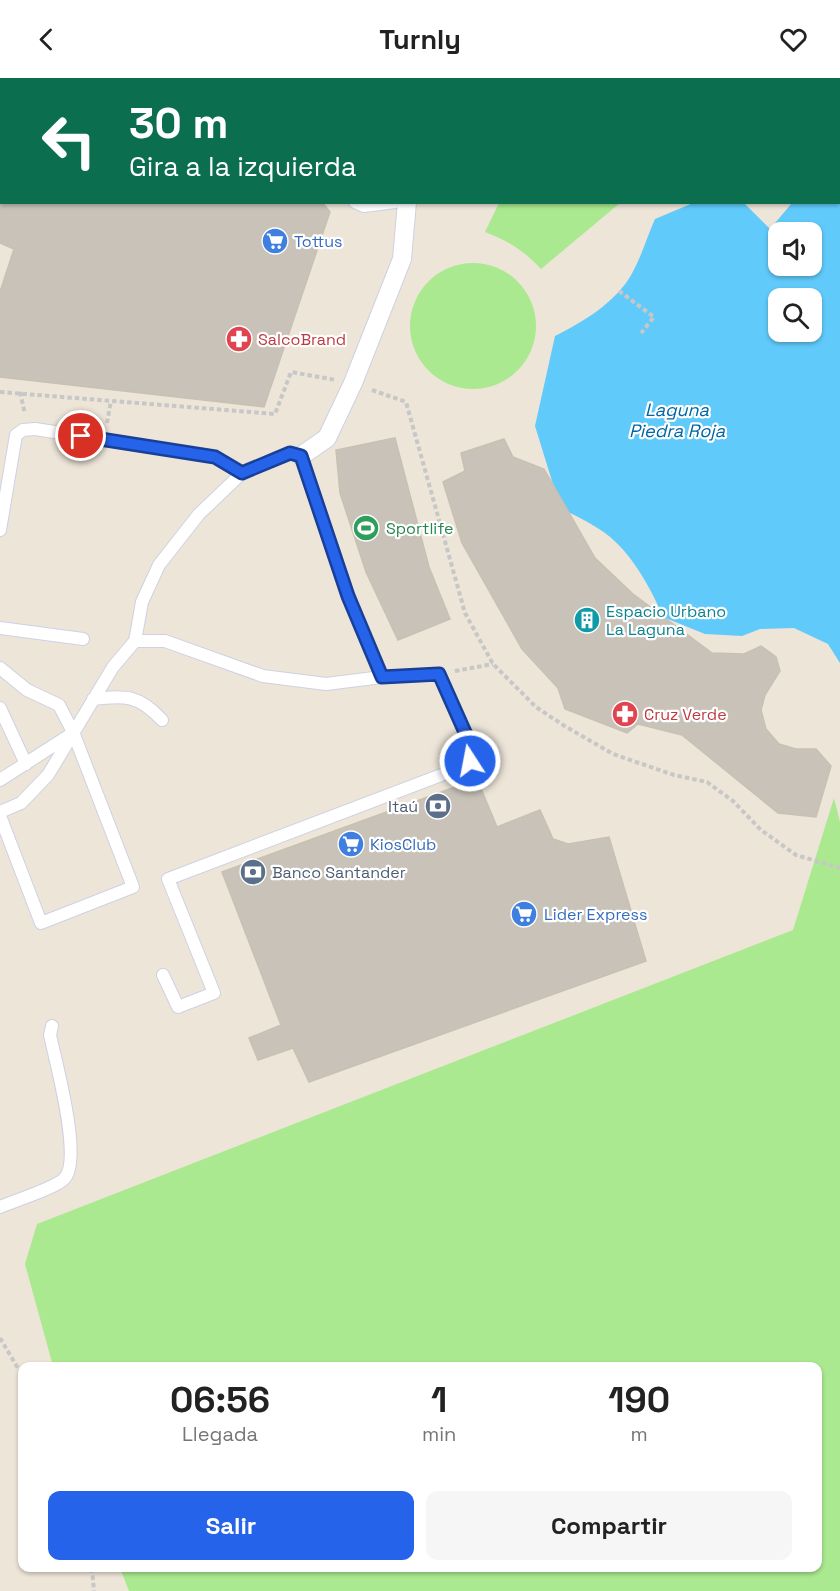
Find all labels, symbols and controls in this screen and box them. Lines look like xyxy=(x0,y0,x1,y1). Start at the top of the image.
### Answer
text: Turnly xyxy=(379,22,461,57)
icon: back xyxy=(30,23,63,56)
icon: heart xyxy=(777,23,810,56)
text: 30 m xyxy=(129,97,228,150)
icon: left xyxy=(30,102,108,180)
text: Gira a la izquierda xyxy=(129,149,356,184)
map controls xyxy=(768,222,822,342)
button: sound xyxy=(768,222,822,276)
supermarket icon: Tottus xyxy=(260,226,290,256)
place label: Tottus xyxy=(294,231,342,252)
button: search xyxy=(768,288,822,342)
pharmacy icon: SalcoBrand xyxy=(224,324,254,354)
place label: SalcoBrand xyxy=(258,329,346,350)
water label: Laguna Piedra Roja xyxy=(629,398,726,442)
pin xyxy=(55,410,106,461)
icon: arrive xyxy=(64,419,97,452)
sports icon: Sportlife xyxy=(351,513,381,543)
place label: Sportlife xyxy=(386,518,453,539)
place label: Espacio Urbano La Laguna xyxy=(606,601,726,640)
building icon: Espacio Urbano La Laguna xyxy=(572,605,602,635)
pharmacy icon: Cruz Verde xyxy=(610,699,640,729)
place label: Cruz Verde xyxy=(644,704,727,725)
position arrow xyxy=(438,729,502,793)
bank icon: Itaú xyxy=(423,791,453,821)
place label: Itaú xyxy=(388,796,418,817)
supermarket icon: KiosClub xyxy=(336,829,366,859)
place label: KiosClub xyxy=(370,834,436,855)
bank icon: Banco Santander xyxy=(238,857,268,887)
place label: Banco Santander xyxy=(272,862,406,883)
supermarket icon: Lider Express xyxy=(509,899,539,929)
place label: Lider Express xyxy=(544,904,647,925)
text: 06:56 xyxy=(170,1377,270,1423)
text: 1 xyxy=(431,1377,447,1423)
text: 190 xyxy=(608,1377,670,1423)
text: Llegada xyxy=(182,1421,258,1447)
text: min xyxy=(422,1421,456,1447)
text: m xyxy=(631,1421,648,1447)
button: Salir xyxy=(48,1491,414,1560)
button: Compartir xyxy=(426,1491,792,1560)

